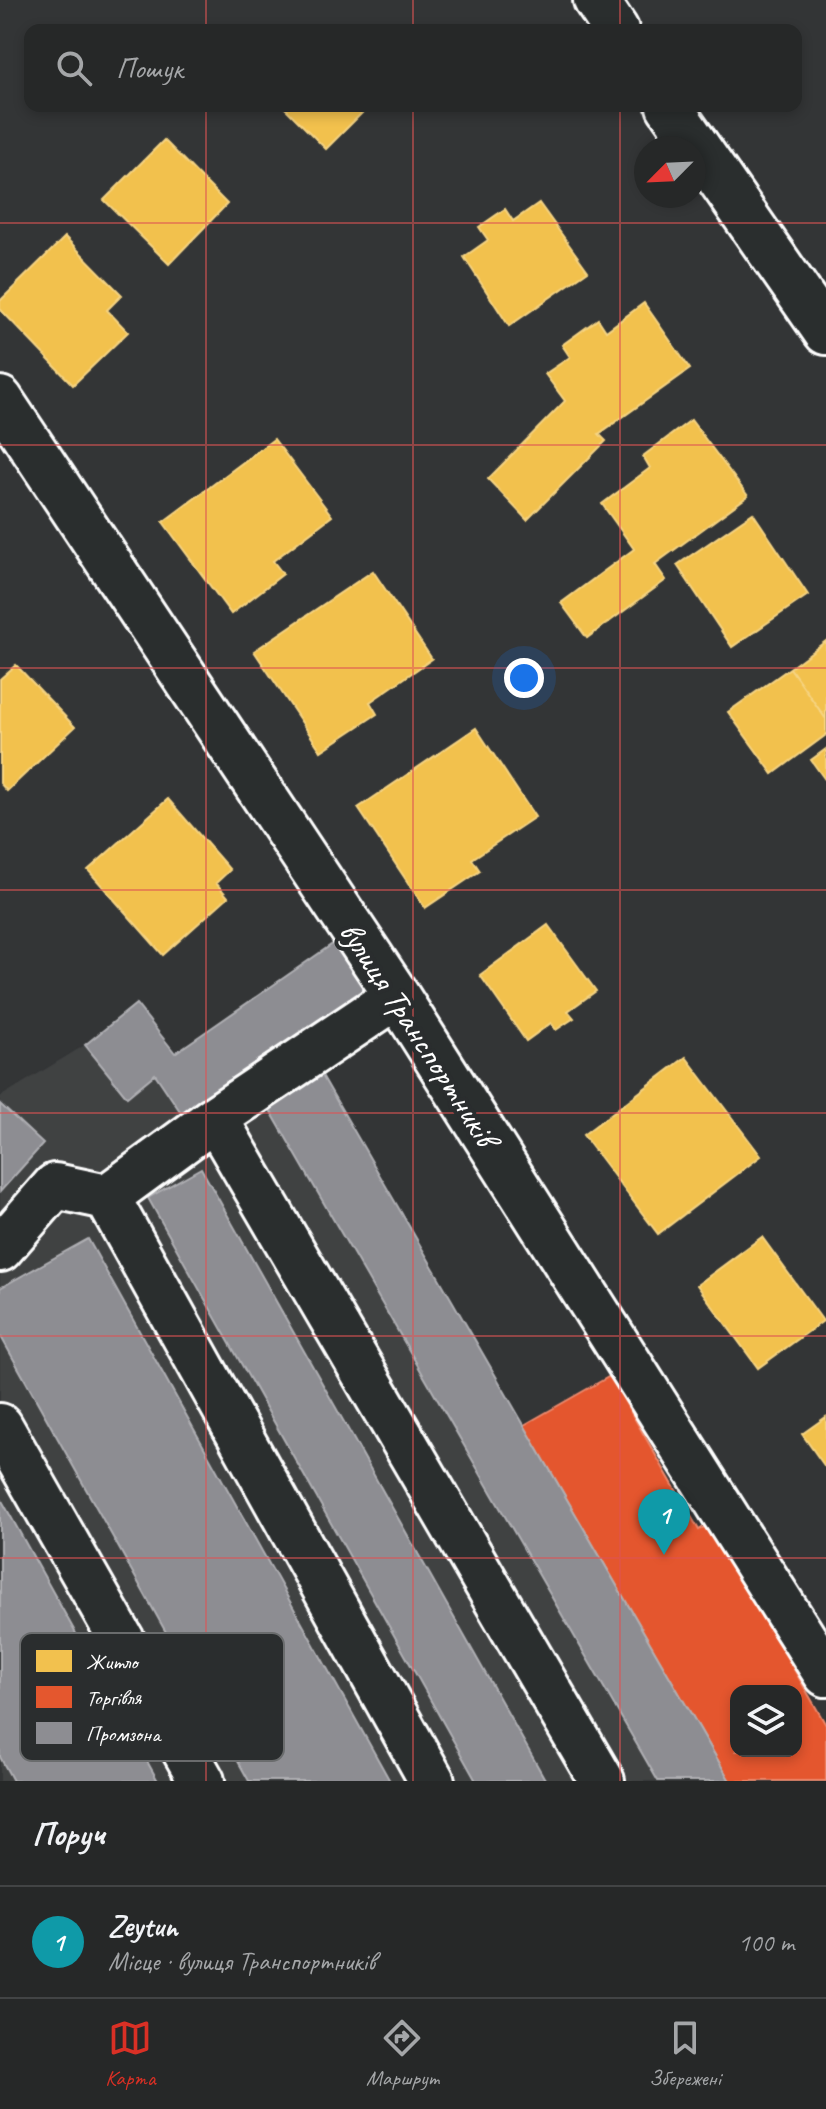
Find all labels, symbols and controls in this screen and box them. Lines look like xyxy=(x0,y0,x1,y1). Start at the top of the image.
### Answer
search box xyxy=(24,24,802,112)
icon: search xyxy=(52,46,96,90)
text: Пошук xyxy=(116,49,183,87)
north arrow xyxy=(634,136,706,208)
your location xyxy=(504,658,544,698)
street label: вулиця Транспортників xyxy=(330,913,511,1160)
pin: 1 xyxy=(638,1489,690,1555)
legend xyxy=(20,1633,284,1761)
text: Житло xyxy=(86,1648,140,1676)
text: Торгівля xyxy=(86,1684,142,1712)
map controls xyxy=(730,1685,802,1757)
button: layers xyxy=(730,1685,802,1757)
text: Промзона xyxy=(86,1720,162,1748)
text: Поруч xyxy=(32,1812,105,1855)
text: Zeytun xyxy=(108,1907,178,1945)
text: 1 xyxy=(52,1926,64,1959)
text: 100 m xyxy=(738,1926,794,1959)
text: Місце · вулиця Транспортників xyxy=(108,1945,375,1978)
tab: Карта xyxy=(105,2016,156,2092)
tab: Маршрут xyxy=(366,2016,439,2092)
tab: Збережені xyxy=(649,2016,721,2092)

